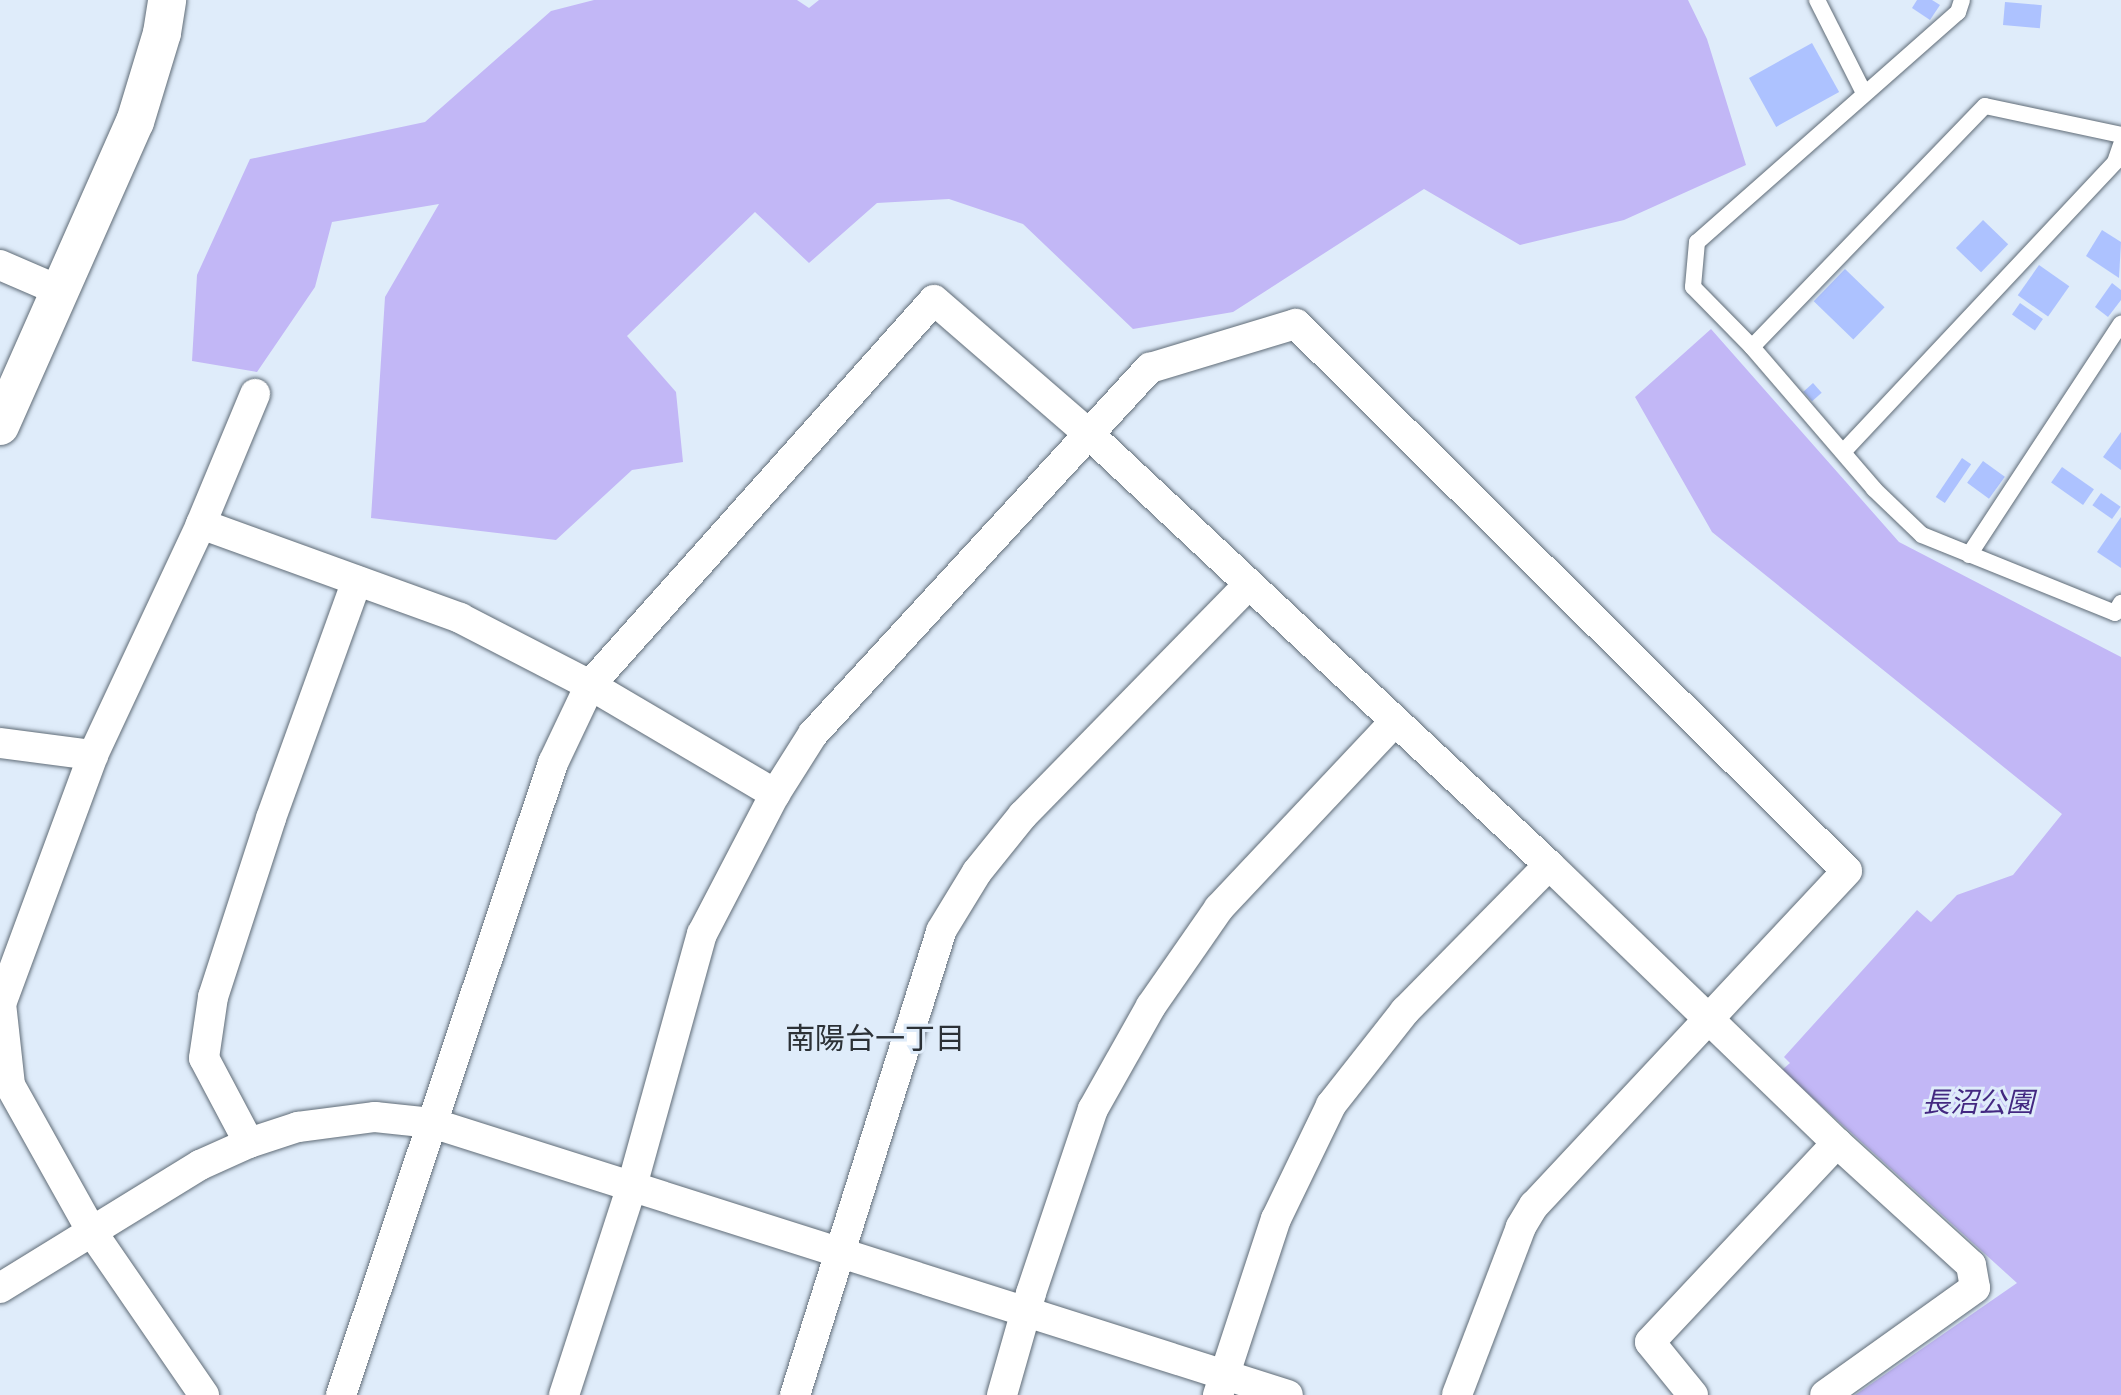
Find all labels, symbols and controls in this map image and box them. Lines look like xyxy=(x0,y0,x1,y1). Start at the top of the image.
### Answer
district label: 南陽台一丁目 xyxy=(785,1020,965,1056)
park label: 長沼公園 xyxy=(1922,1085,2034,1119)

